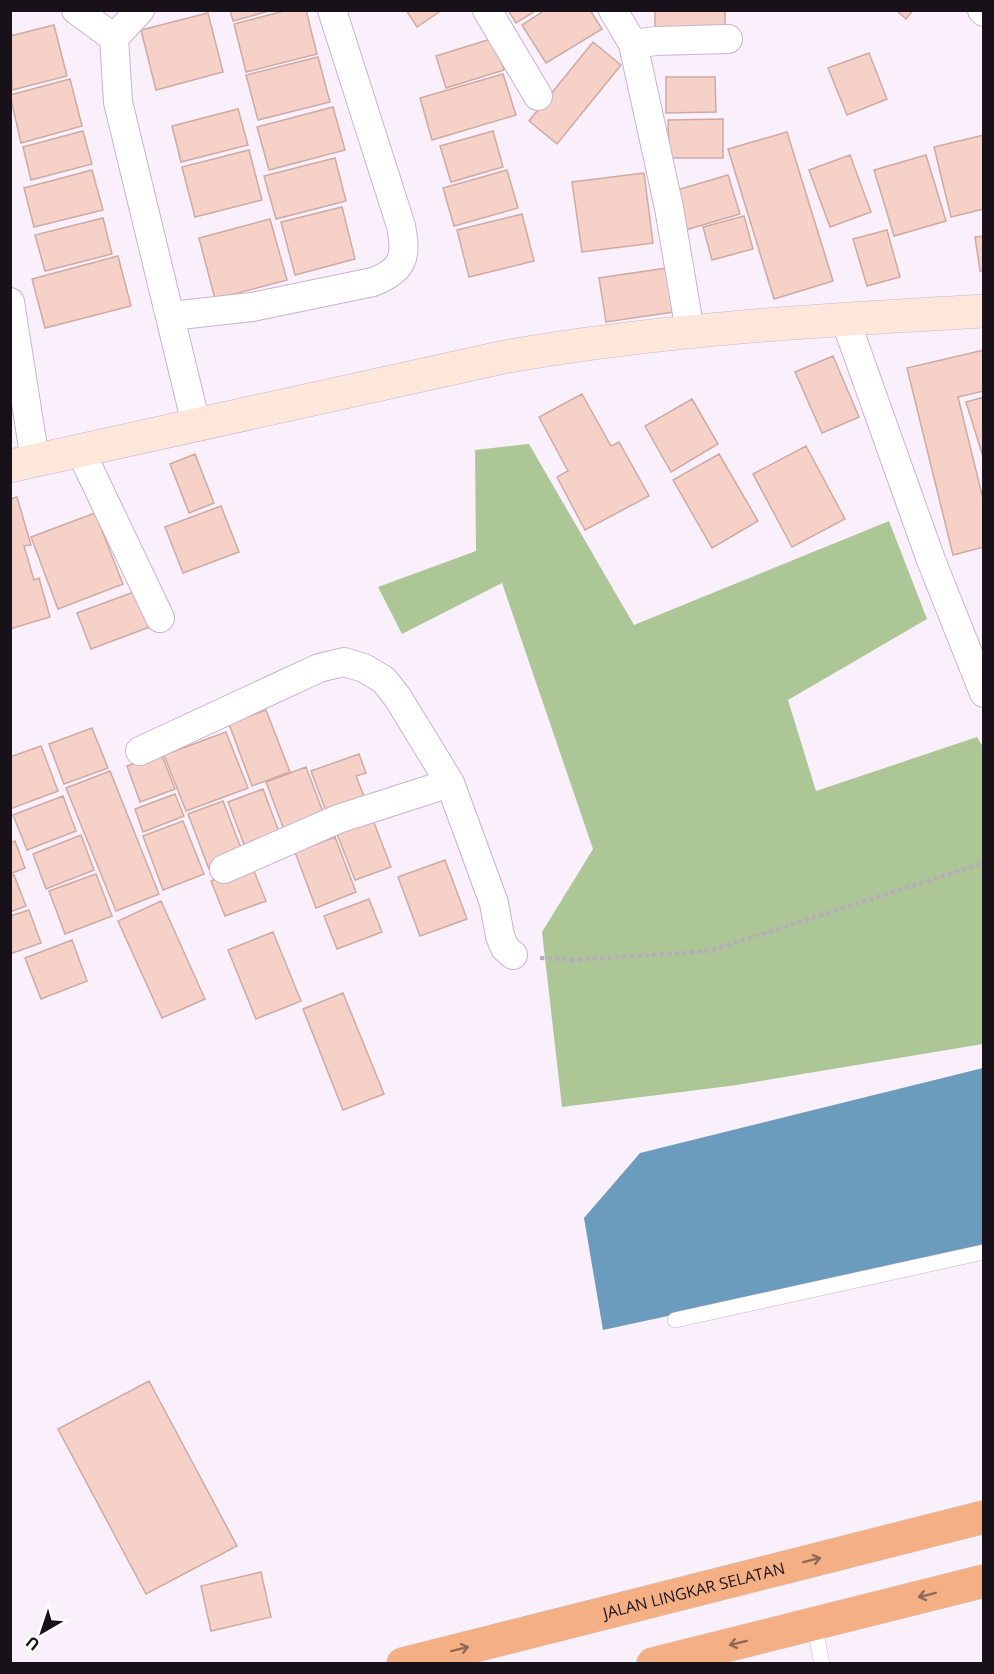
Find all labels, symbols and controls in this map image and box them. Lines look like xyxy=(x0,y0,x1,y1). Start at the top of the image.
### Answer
one-way arrow xyxy=(802,1554,821,1566)
street label: JALAN LINGKAR SELATAN xyxy=(599,1557,787,1624)
one-way arrow xyxy=(918,1590,937,1602)
north arrow xyxy=(12,1602,72,1662)
text: U xyxy=(21,1631,44,1656)
one-way arrow xyxy=(728,1637,747,1649)
one-way arrow xyxy=(450,1643,469,1655)

